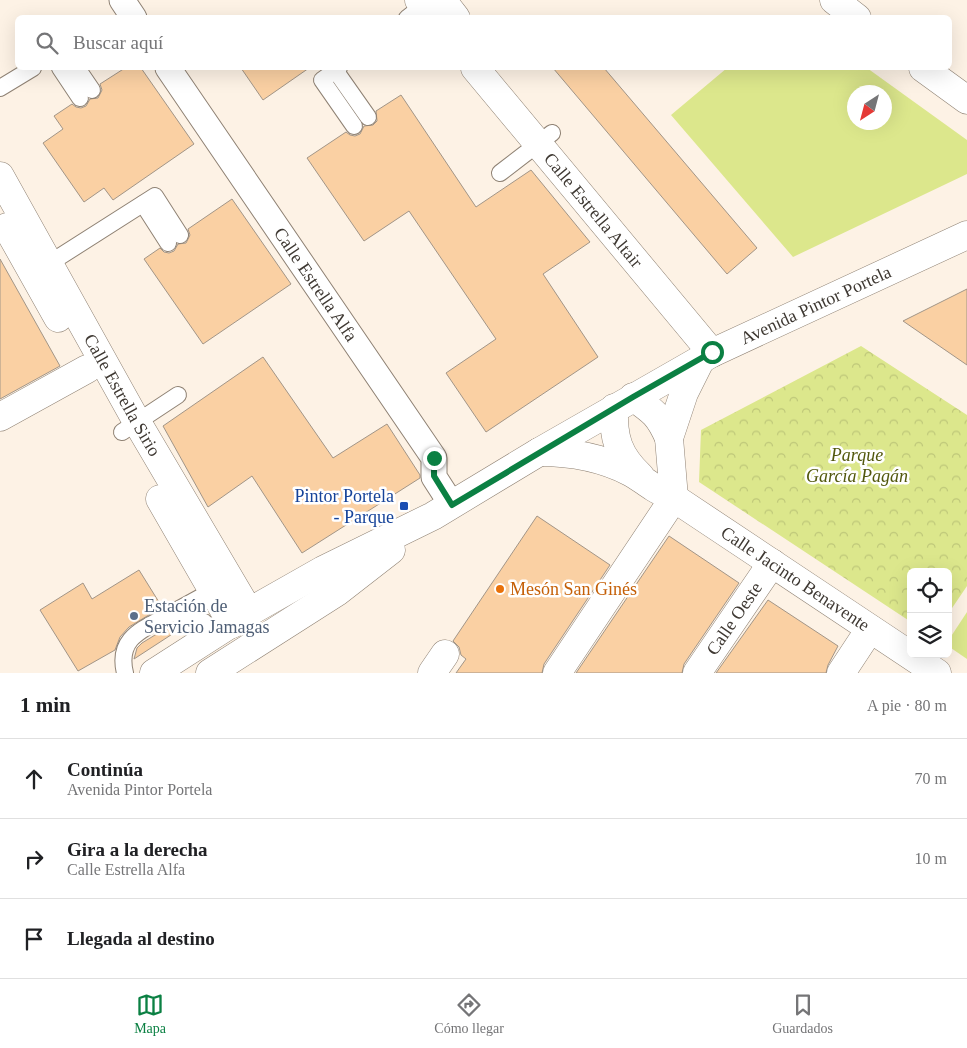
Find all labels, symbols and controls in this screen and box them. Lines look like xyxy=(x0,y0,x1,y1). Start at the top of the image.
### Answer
search box xyxy=(15,15,952,70)
icon: search xyxy=(33,29,61,57)
text: Buscar aquí xyxy=(73,32,163,53)
north arrow xyxy=(847,85,892,130)
street label: Calle Estrella Altair xyxy=(540,149,647,272)
street label: Calle Estrella Alfa xyxy=(270,224,361,345)
street label: Avenida Pintor Portela xyxy=(737,262,894,348)
street label: Calle Estrella Sirio xyxy=(80,331,165,460)
route start xyxy=(701,341,724,364)
park label: Parque García Pagán xyxy=(806,445,908,486)
route end xyxy=(423,447,446,470)
place label: Pintor Portela - Parque xyxy=(295,486,394,527)
marker: Pintor Portela - Parque xyxy=(398,500,410,512)
street label: Calle Jacinto Benavente xyxy=(717,522,873,635)
map controls xyxy=(907,568,952,658)
button: locate xyxy=(907,568,952,613)
street label: Calle Oeste xyxy=(702,578,766,659)
place label: Mesón San Ginés xyxy=(510,579,637,599)
marker: Mesón San Ginés xyxy=(494,583,506,595)
place label: Estación de Servicio Jamagas xyxy=(144,596,269,637)
marker: Estación de Servicio Jamagas xyxy=(128,610,140,622)
button: layers xyxy=(907,613,952,658)
text: 1 min xyxy=(20,693,71,717)
text: A pie · 80 m xyxy=(867,697,947,714)
text: Continúa xyxy=(67,759,143,780)
icon: ahead xyxy=(20,765,48,793)
text: 70 m xyxy=(915,770,947,787)
text: Avenida Pintor Portela xyxy=(67,781,212,798)
text: Gira a la derecha xyxy=(67,839,208,860)
icon: right xyxy=(20,845,48,873)
text: 10 m xyxy=(915,850,947,867)
text: Calle Estrella Alfa xyxy=(67,861,185,878)
icon: arrive xyxy=(20,925,48,953)
text: Llegada al destino xyxy=(67,928,215,949)
tab: Mapa xyxy=(134,991,166,1037)
tab: Cómo llegar xyxy=(434,991,504,1037)
tab: Guardados xyxy=(772,991,833,1037)

